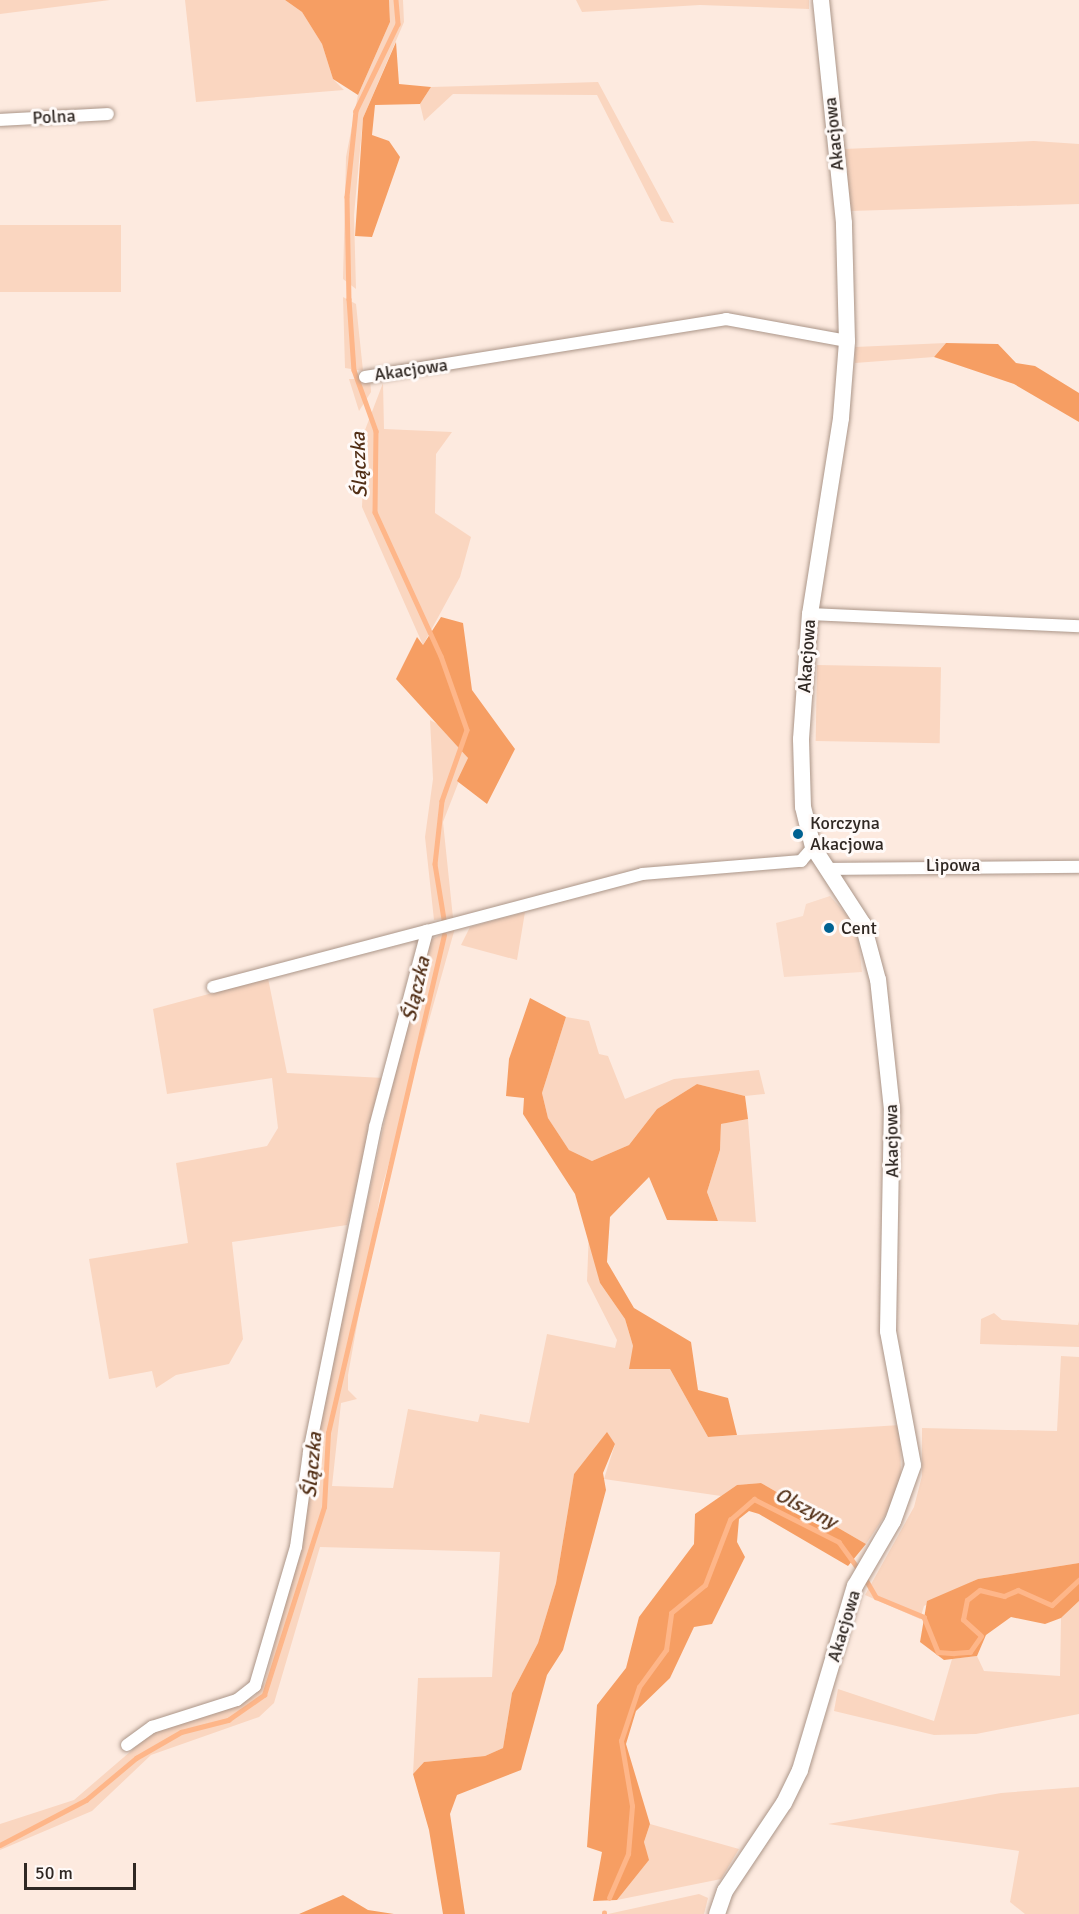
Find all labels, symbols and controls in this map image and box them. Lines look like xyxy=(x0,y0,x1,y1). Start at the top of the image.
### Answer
street label: Akacjowa xyxy=(819,96,849,172)
street label: Polna xyxy=(32,105,76,129)
street label: Akacjowa xyxy=(373,354,449,386)
water label: Ślączka xyxy=(346,432,372,498)
street label: Akacjowa xyxy=(794,618,820,694)
place label: Korczyna Akacjowa xyxy=(810,813,884,856)
marker: Korczyna Akacjowa xyxy=(791,827,805,841)
street label: Lipowa xyxy=(926,854,980,876)
place label: Cent xyxy=(841,917,877,939)
marker: Cent xyxy=(822,921,836,935)
water label: Ślączka xyxy=(397,954,435,1024)
street label: Akacjowa xyxy=(881,1104,903,1178)
water label: Ślączka xyxy=(297,1431,327,1499)
water label: Olszyny xyxy=(771,1482,841,1534)
street label: Akacjowa xyxy=(823,1588,865,1664)
scale bar xyxy=(27,1851,140,1889)
text: 50 m xyxy=(35,1862,73,1884)

